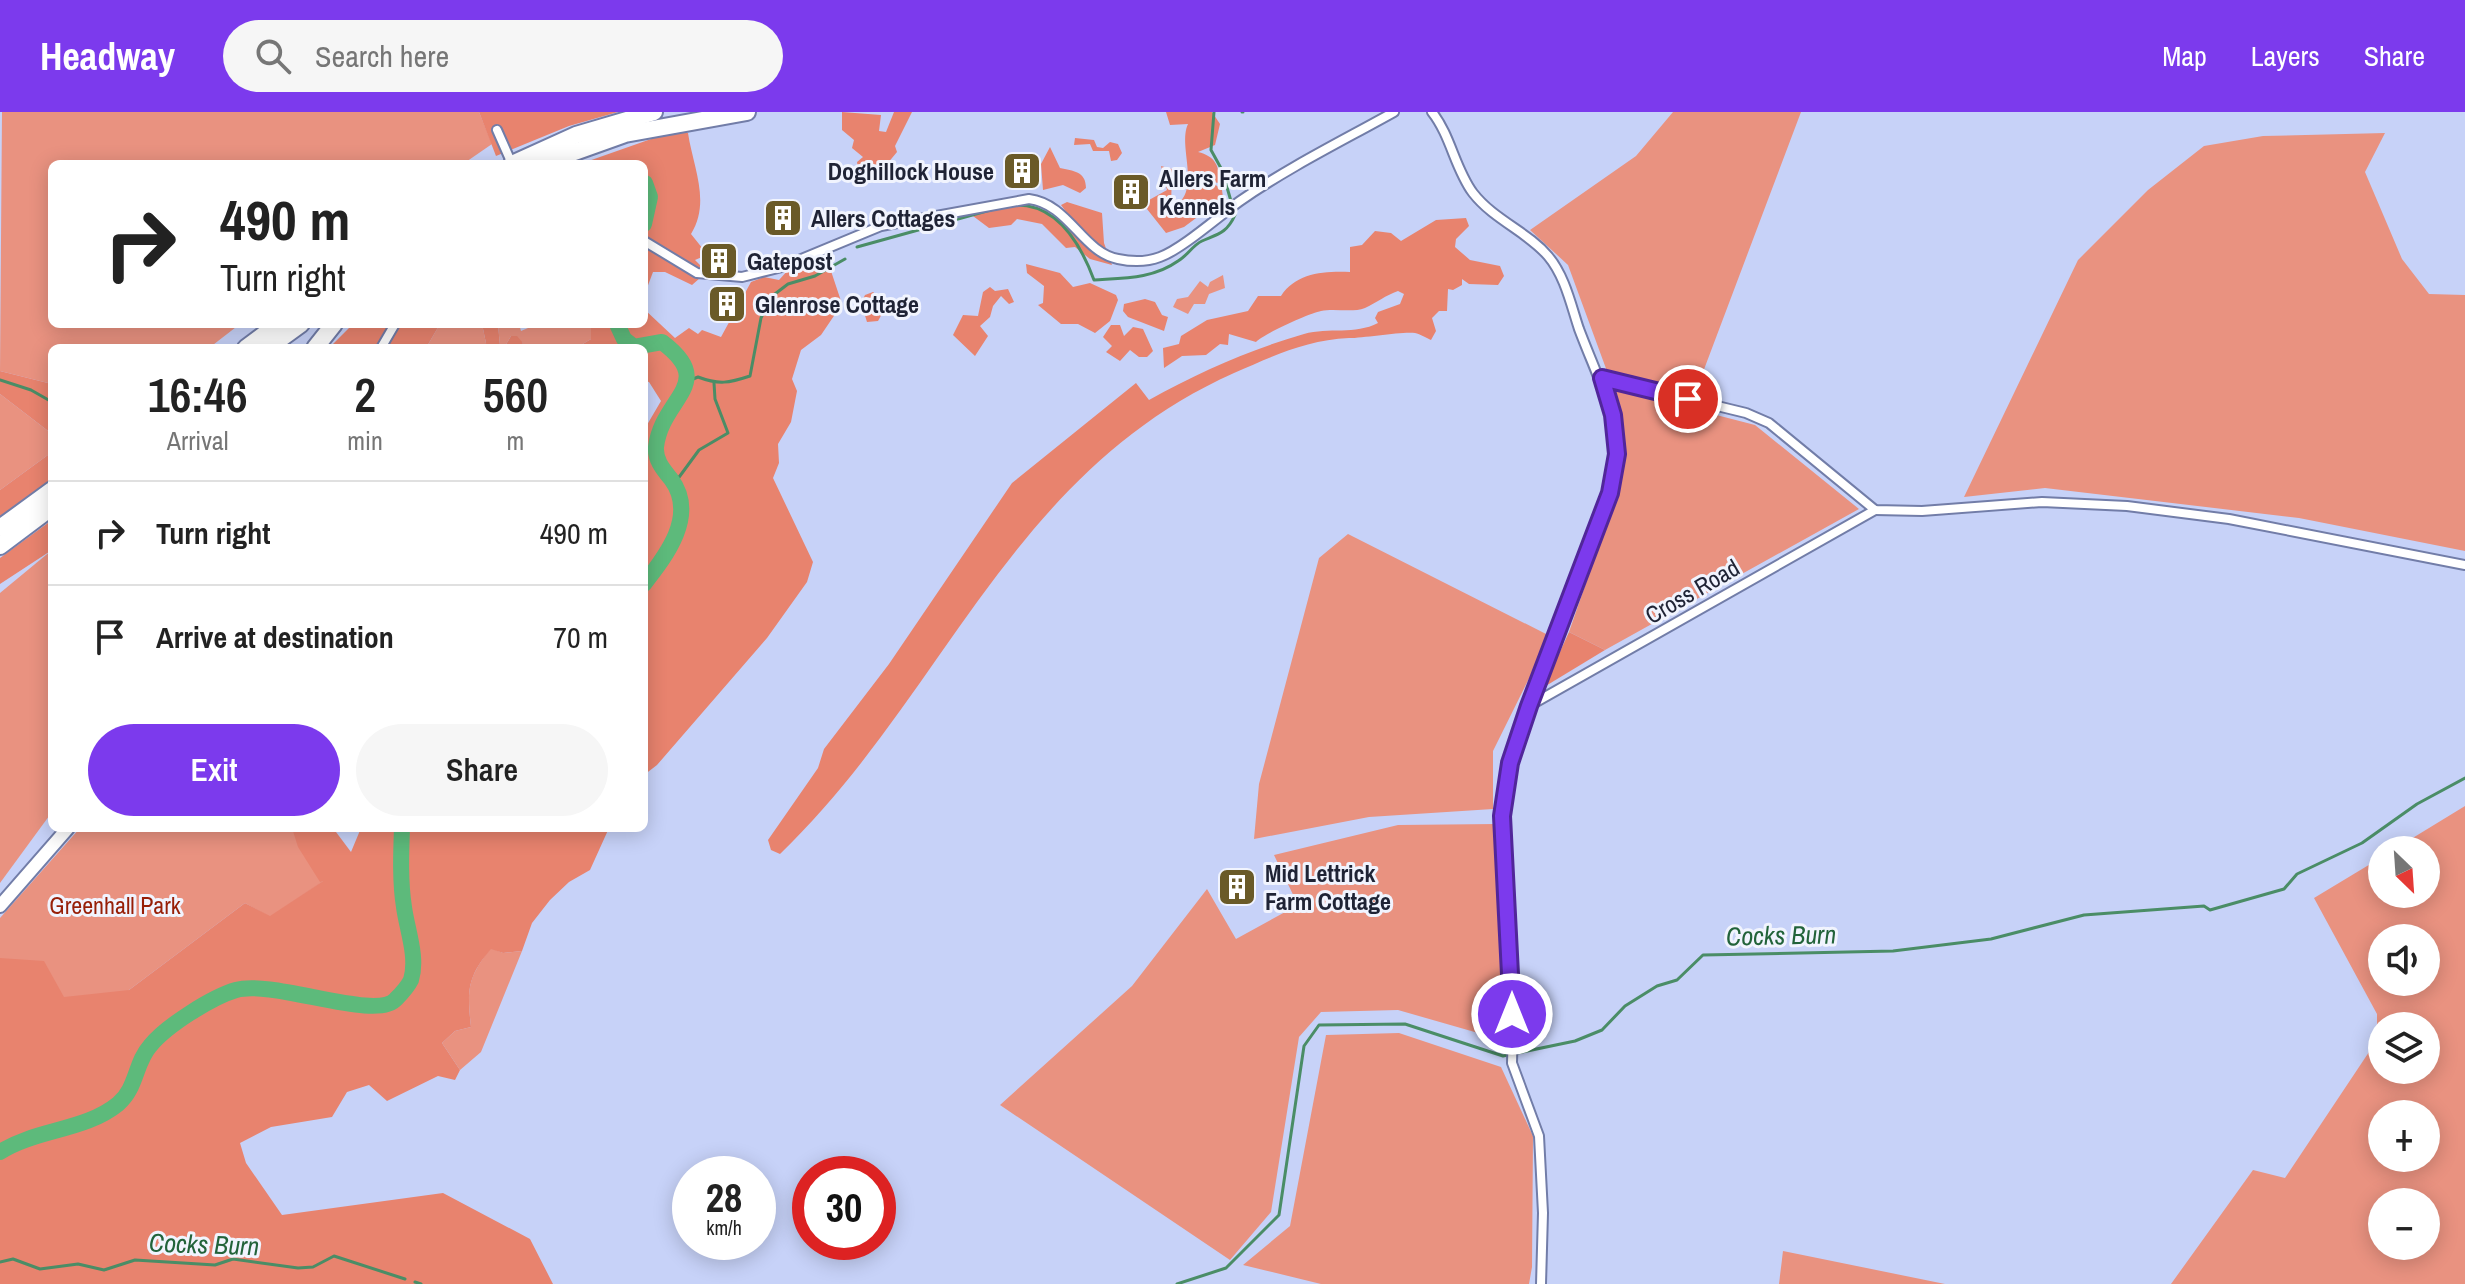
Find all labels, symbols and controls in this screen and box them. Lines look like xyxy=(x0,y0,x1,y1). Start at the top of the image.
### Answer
search box xyxy=(223,20,783,92)
text: Headway xyxy=(40,31,175,82)
icon: search xyxy=(251,34,295,78)
text: Search here xyxy=(315,36,449,76)
text: Map xyxy=(2162,37,2207,75)
text: Layers xyxy=(2251,37,2320,75)
text: Share xyxy=(2364,37,2425,75)
building icon: Doghillock House xyxy=(1001,150,1043,192)
place label: Doghillock House xyxy=(828,155,994,187)
place label: Allers Farm Kennels xyxy=(1159,162,1266,222)
building icon: Allers Farm Kennels xyxy=(1110,171,1152,213)
text: 490 m xyxy=(220,182,350,257)
icon: right xyxy=(88,192,192,296)
building icon: Allers Cottages xyxy=(762,197,804,239)
place label: Allers Cottages xyxy=(811,202,955,234)
building icon: Gatepost xyxy=(698,240,740,282)
place label: Gatepost xyxy=(747,245,833,277)
text: Turn right xyxy=(220,254,345,302)
building icon: Glenrose Cottage xyxy=(706,283,748,325)
place label: Glenrose Cottage xyxy=(755,288,919,320)
text: 16:46 xyxy=(148,362,248,427)
text: 2 xyxy=(354,362,376,427)
text: 560 xyxy=(483,362,548,427)
pin xyxy=(1654,365,1722,433)
icon: arrive xyxy=(1666,377,1710,421)
text: Arrival xyxy=(167,423,228,458)
text: min xyxy=(347,423,383,458)
text: m xyxy=(507,423,524,458)
icon: right xyxy=(88,511,132,555)
text: Turn right xyxy=(156,513,270,553)
text: 490 m xyxy=(540,513,608,553)
street label: Cross Road xyxy=(1639,551,1745,631)
icon: arrive xyxy=(88,615,132,659)
text: Arrive at destination xyxy=(156,617,394,657)
text: 70 m xyxy=(553,617,608,657)
button: Exit xyxy=(88,724,340,816)
button: Share xyxy=(356,724,608,816)
north arrow xyxy=(2368,836,2440,908)
map controls xyxy=(2368,836,2440,1260)
place label: Mid Lettrick Farm Cottage xyxy=(1265,857,1391,917)
building icon: Mid Lettrick Farm Cottage xyxy=(1216,866,1258,908)
park label: Greenhall Park xyxy=(49,889,181,921)
water label: Cocks Burn xyxy=(1726,917,1836,953)
button: sound xyxy=(2368,924,2440,996)
position arrow xyxy=(1470,972,1554,1056)
button: layers xyxy=(2368,1012,2440,1084)
button: + xyxy=(2368,1100,2440,1172)
speed limit sign: 30 xyxy=(792,1156,896,1260)
text: 28 xyxy=(706,1171,742,1224)
button: − xyxy=(2368,1188,2440,1260)
text: km/h xyxy=(706,1214,742,1241)
water label: Cocks Burn xyxy=(148,1225,260,1263)

